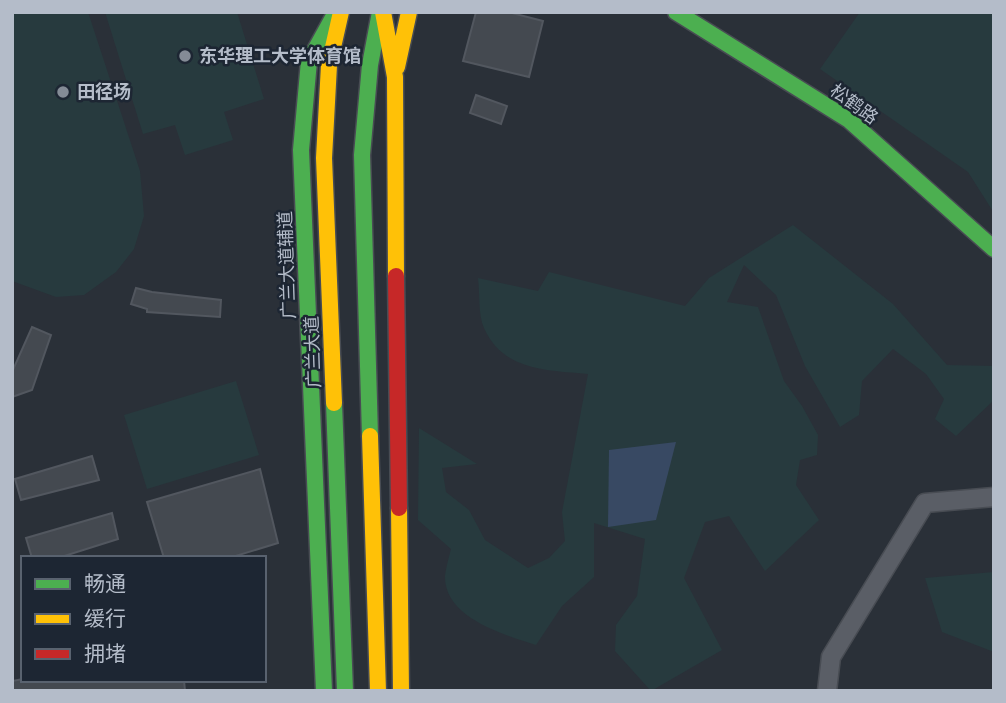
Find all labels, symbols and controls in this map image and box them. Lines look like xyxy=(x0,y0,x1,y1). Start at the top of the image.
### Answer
place label: 东华理工大学体育馆 xyxy=(199,44,361,67)
marker: 东华理工大学体育馆 xyxy=(177,48,193,64)
street label: 松鹤路 xyxy=(826,78,883,129)
place label: 田径场 xyxy=(77,80,131,103)
marker: 田径场 xyxy=(55,84,71,100)
street label: 广兰大道辅道 xyxy=(273,211,300,319)
street label: 广兰大道 xyxy=(300,316,325,388)
legend xyxy=(21,556,266,682)
text: 畅通 xyxy=(84,570,126,596)
text: 缓行 xyxy=(84,605,126,631)
text: 拥堵 xyxy=(84,640,126,666)

